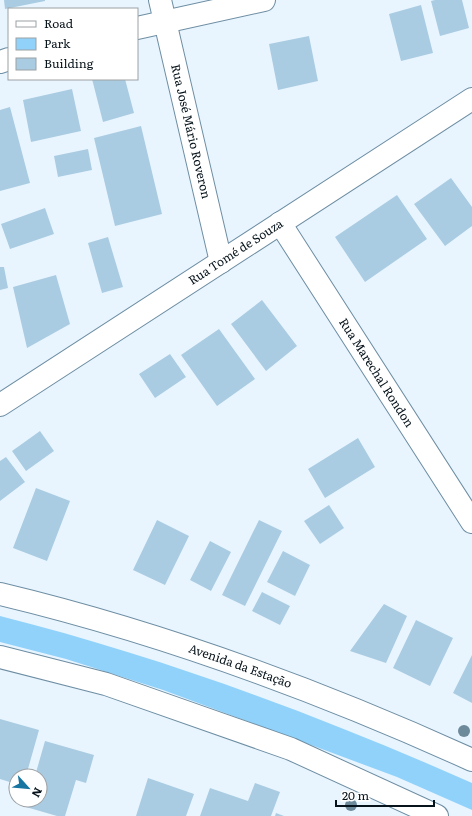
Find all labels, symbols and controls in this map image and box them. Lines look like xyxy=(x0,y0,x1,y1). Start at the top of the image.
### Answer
legend xyxy=(8,8,138,80)
text: Road xyxy=(44,14,74,32)
text: Park xyxy=(44,34,71,52)
text: Building xyxy=(44,54,94,72)
street label: Rua José Mário Roveron xyxy=(167,62,216,200)
street label: Rua Tomé de Souza xyxy=(184,214,287,289)
street label: Rua Marechal Rondon xyxy=(335,314,419,430)
street label: Avenida da Estação xyxy=(186,639,295,692)
north arrow xyxy=(8,768,48,808)
scale bar xyxy=(336,782,434,808)
text: N xyxy=(29,785,47,801)
text: 20 m xyxy=(342,786,369,804)

